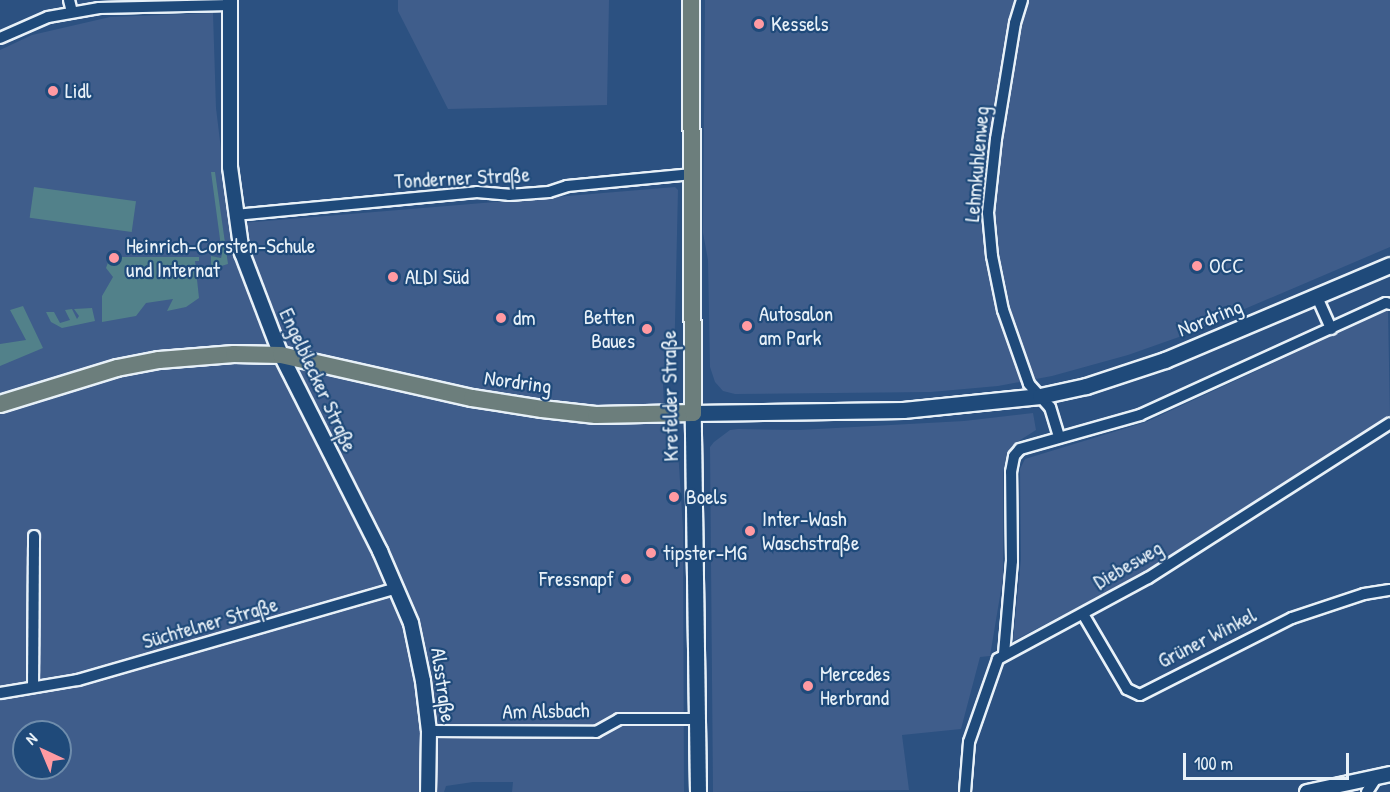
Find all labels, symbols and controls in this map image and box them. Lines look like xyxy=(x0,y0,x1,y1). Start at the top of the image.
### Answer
place label: Kessels xyxy=(771,11,829,37)
marker: Kessels xyxy=(752,17,766,31)
place label: Lidl xyxy=(65,78,91,104)
marker: Lidl xyxy=(46,84,60,98)
street label: Lehmkuhlenweg xyxy=(959,105,995,223)
street label: Tonderner Straße xyxy=(394,162,530,194)
place label: Heinrich-Corsten-Schule und Internat xyxy=(126,233,315,283)
marker: Heinrich-Corsten-Schule und Internat xyxy=(107,251,121,265)
place label: OCC xyxy=(1209,253,1244,279)
marker: OCC xyxy=(1190,259,1204,273)
place label: ALDI Süd xyxy=(405,264,469,290)
marker: ALDI Süd xyxy=(386,270,400,284)
street label: Nordring xyxy=(1174,294,1246,342)
place label: Autosalon am Park xyxy=(759,301,833,351)
street label: Engelblecker Straße xyxy=(274,304,362,456)
place label: Betten Baues xyxy=(584,304,635,354)
place label: dm xyxy=(513,305,535,331)
marker: dm xyxy=(494,311,508,325)
marker: Autosalon am Park xyxy=(740,319,754,333)
marker: Betten Baues xyxy=(640,322,654,336)
street label: Krefelder Straße xyxy=(656,330,684,462)
street label: Nordring xyxy=(483,365,553,399)
place label: Boels xyxy=(686,484,727,510)
marker: Boels xyxy=(667,490,681,504)
place label: Inter-Wash Waschstraße xyxy=(762,506,859,556)
marker: Inter-Wash Waschstraße xyxy=(743,524,757,538)
street label: Diebesweg xyxy=(1089,535,1167,595)
place label: tipster-MG xyxy=(663,540,747,566)
marker: tipster-MG xyxy=(644,546,658,560)
place label: Fressnapf xyxy=(539,566,614,592)
marker: Fressnapf xyxy=(619,572,633,586)
street label: Süchtelner Straße xyxy=(139,592,281,654)
street label: Grüner Winkel xyxy=(1154,602,1260,674)
street label: Alsstraße xyxy=(425,646,461,724)
place label: Mercedes Herbrand xyxy=(820,661,890,711)
marker: Mercedes Herbrand xyxy=(801,679,815,693)
street label: Am Alsbach xyxy=(502,698,590,724)
north arrow xyxy=(12,720,72,780)
text: N xyxy=(20,728,42,749)
scale bar xyxy=(1186,741,1352,779)
text: 100 m xyxy=(1194,751,1233,776)

